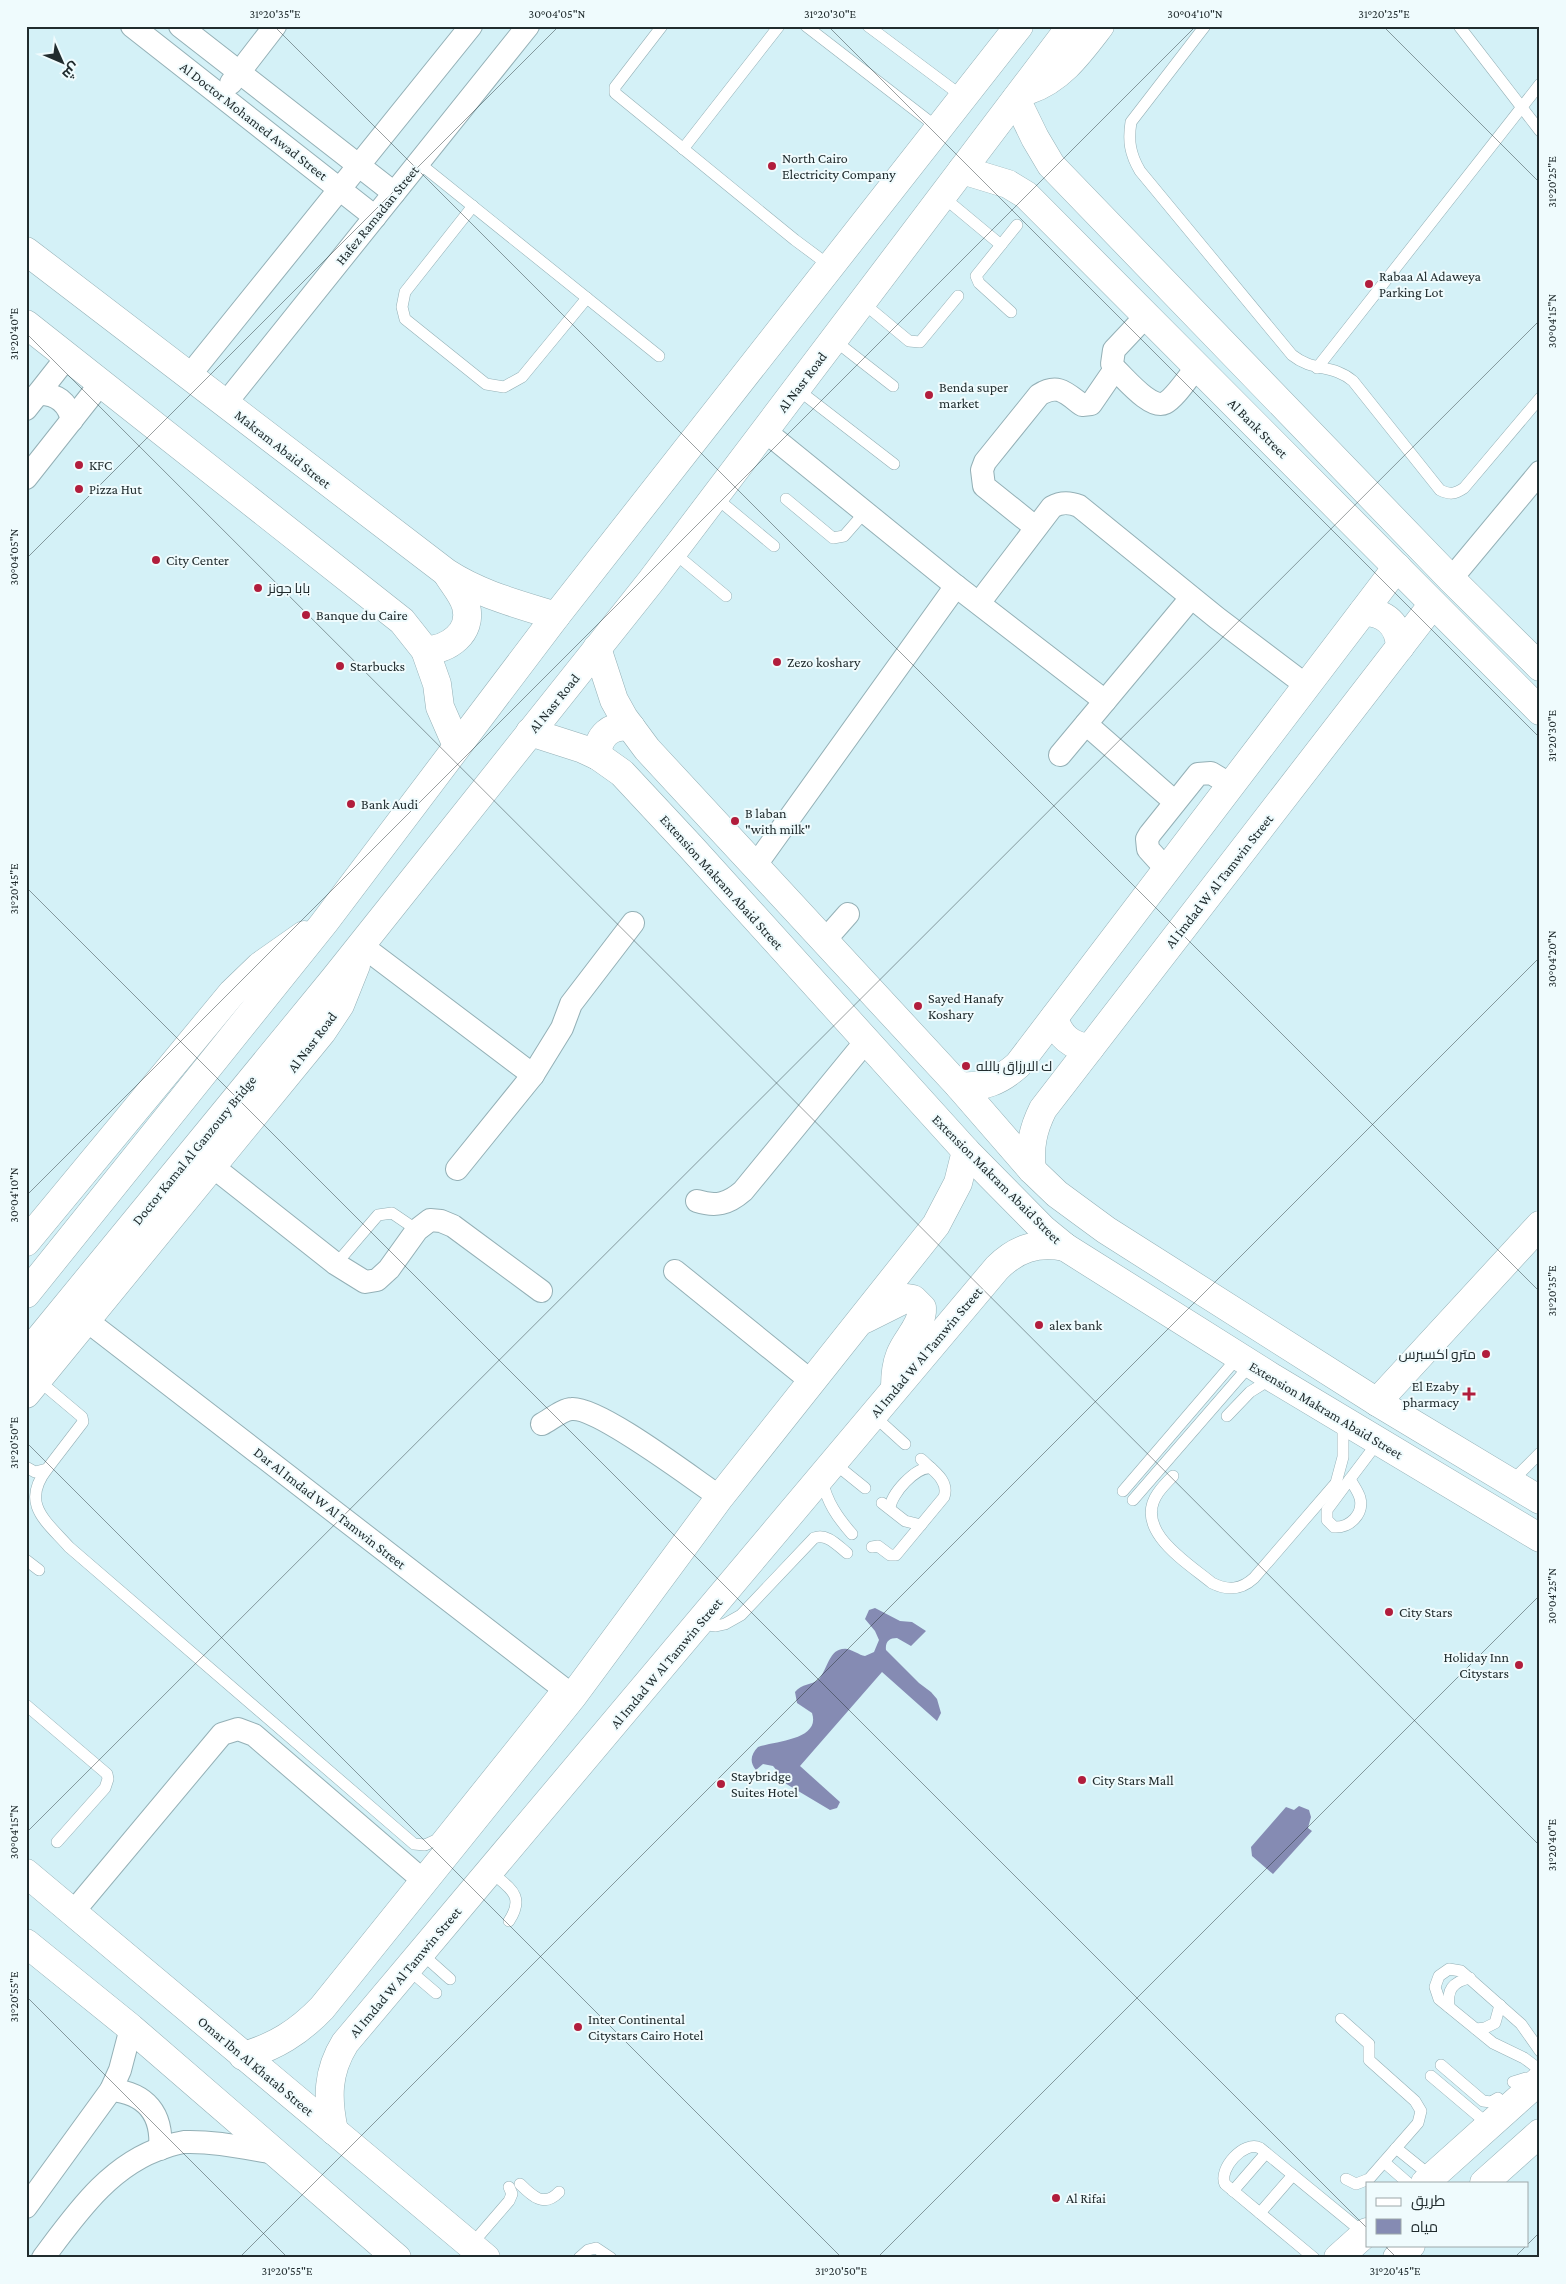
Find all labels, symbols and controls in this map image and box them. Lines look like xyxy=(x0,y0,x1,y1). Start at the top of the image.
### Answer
text: 31°20'35"E xyxy=(249,7,301,21)
text: 30°04'05"N xyxy=(529,7,586,21)
text: 31°20'30"E xyxy=(804,7,857,21)
text: 30°04'10"N xyxy=(1167,7,1223,21)
text: 31°20'25"E xyxy=(1358,7,1410,21)
north arrow xyxy=(38,38,88,88)
text: ش xyxy=(58,58,83,83)
street label: Al Doctor Mohamed Awad Street xyxy=(177,59,331,184)
place label: North Cairo Electricity Company xyxy=(782,150,896,182)
text: 31°20'25"E xyxy=(1545,156,1559,208)
marker: North Cairo Electricity Company xyxy=(766,160,778,172)
street label: Hafez Ramadan Street xyxy=(332,162,422,268)
place label: Rabaa Al Adaweya Parking Lot xyxy=(1379,268,1482,300)
marker: Rabaa Al Adaweya Parking Lot xyxy=(1363,278,1375,290)
text: 30°04'15"N xyxy=(1545,294,1559,348)
text: 31°20'40"E xyxy=(7,307,21,360)
street label: Al Nasr Road xyxy=(774,348,830,415)
place label: Benda super market xyxy=(939,379,1008,411)
marker: Benda super market xyxy=(923,389,935,401)
street label: Al Bank Street xyxy=(1225,395,1291,461)
street label: Makram Abaid Street xyxy=(232,406,335,492)
place label: KFC xyxy=(89,457,112,473)
marker: KFC xyxy=(73,459,85,471)
place label: Pizza Hut xyxy=(89,481,142,497)
marker: Pizza Hut xyxy=(73,483,85,495)
text: 30°04'05"N xyxy=(7,528,21,585)
place label: City Center xyxy=(166,552,229,568)
marker: City Center xyxy=(150,554,162,566)
place label: بابا جونز xyxy=(267,580,310,596)
marker: بابا جونز xyxy=(252,582,264,594)
place label: Banque du Caire xyxy=(316,607,408,623)
marker: Banque du Caire xyxy=(300,609,312,621)
place label: Zezo koshary xyxy=(787,654,861,670)
marker: Zezo koshary xyxy=(771,656,783,668)
place label: Starbucks xyxy=(350,658,405,674)
marker: Starbucks xyxy=(334,660,346,672)
street label: Al Nasr Road xyxy=(525,670,583,736)
text: 31°20'30"E xyxy=(1545,709,1559,762)
place label: Bank Audi xyxy=(361,796,419,812)
marker: Bank Audi xyxy=(345,798,357,810)
place label: B laban "with milk" xyxy=(745,805,811,837)
street label: Extension Makram Abaid Street xyxy=(657,811,787,953)
street label: Al Imdad W Al Tamwin Street xyxy=(1162,811,1276,951)
marker: B laban "with milk" xyxy=(729,815,741,827)
text: 31°20'45"E xyxy=(7,863,21,915)
text: 30°04'20"N xyxy=(1545,930,1559,988)
place label: Sayed Hanafy Koshary xyxy=(928,990,1004,1022)
marker: Sayed Hanafy Koshary xyxy=(912,1000,924,1012)
street label: Al Nasr Road xyxy=(284,1008,340,1075)
place label: ك الارزاق بالله xyxy=(976,1058,1052,1075)
marker: ك الارزاق بالله xyxy=(960,1060,972,1072)
street label: Doctor Kamal Al Ganzoury Bridge xyxy=(129,1072,259,1228)
street label: Extension Makram Abaid Street xyxy=(929,1111,1065,1247)
text: 30°04'10"N xyxy=(7,1167,21,1223)
text: 31°20'35"E xyxy=(1545,1265,1559,1317)
street label: Al Imdad W Al Tamwin Street xyxy=(867,1283,985,1420)
place label: alex bank xyxy=(1049,1317,1103,1333)
marker: alex bank xyxy=(1033,1319,1045,1331)
place label: مترو اكسبرس xyxy=(1399,1346,1476,1362)
marker: مترو اكسبرس xyxy=(1480,1348,1492,1360)
street label: Extension Makram Abaid Street xyxy=(1246,1358,1406,1462)
place label: El Ezaby pharmacy xyxy=(1403,1378,1460,1410)
marker: El Ezaby pharmacy xyxy=(1463,1388,1475,1400)
text: 31°20'50"E xyxy=(7,1417,21,1469)
street label: Dar Al Imdad W Al Tamwin Street xyxy=(251,1444,409,1573)
text: 30°04'25"N xyxy=(1545,1568,1559,1624)
street label: Al Imdad W Al Tamwin Street xyxy=(607,1594,725,1731)
place label: City Stars xyxy=(1399,1604,1453,1620)
marker: City Stars xyxy=(1383,1606,1395,1618)
place label: Holiday Inn Citystars xyxy=(1443,1649,1509,1681)
marker: Holiday Inn Citystars xyxy=(1513,1659,1525,1671)
place label: Staybridge Suites Hotel xyxy=(731,1768,798,1800)
place label: City Stars Mall xyxy=(1092,1772,1174,1788)
marker: City Stars Mall xyxy=(1076,1774,1088,1786)
marker: Staybridge Suites Hotel xyxy=(715,1778,727,1790)
text: 30°04'15"N xyxy=(7,1805,21,1859)
text: 31°20'40"E xyxy=(1545,1818,1559,1871)
street label: Al Imdad W Al Tamwin Street xyxy=(346,1903,464,2040)
text: 31°20'55"E xyxy=(7,1971,21,2022)
place label: Inter Continental Citystars Cairo Hotel xyxy=(588,2011,704,2043)
street label: Omar Ibn Al Khatab Street xyxy=(195,2013,317,2119)
marker: Inter Continental Citystars Cairo Hotel xyxy=(572,2021,584,2033)
legend xyxy=(1366,2182,1528,2246)
place label: Al Rifai xyxy=(1066,2190,1106,2206)
marker: Al Rifai xyxy=(1050,2192,1062,2204)
text: طريق xyxy=(1411,2193,1445,2211)
text: مياه xyxy=(1411,2219,1438,2235)
text: 31°20'55"E xyxy=(262,2264,313,2278)
text: 31°20'50"E xyxy=(815,2264,868,2278)
text: 31°20'45"E xyxy=(1369,2264,1421,2278)

